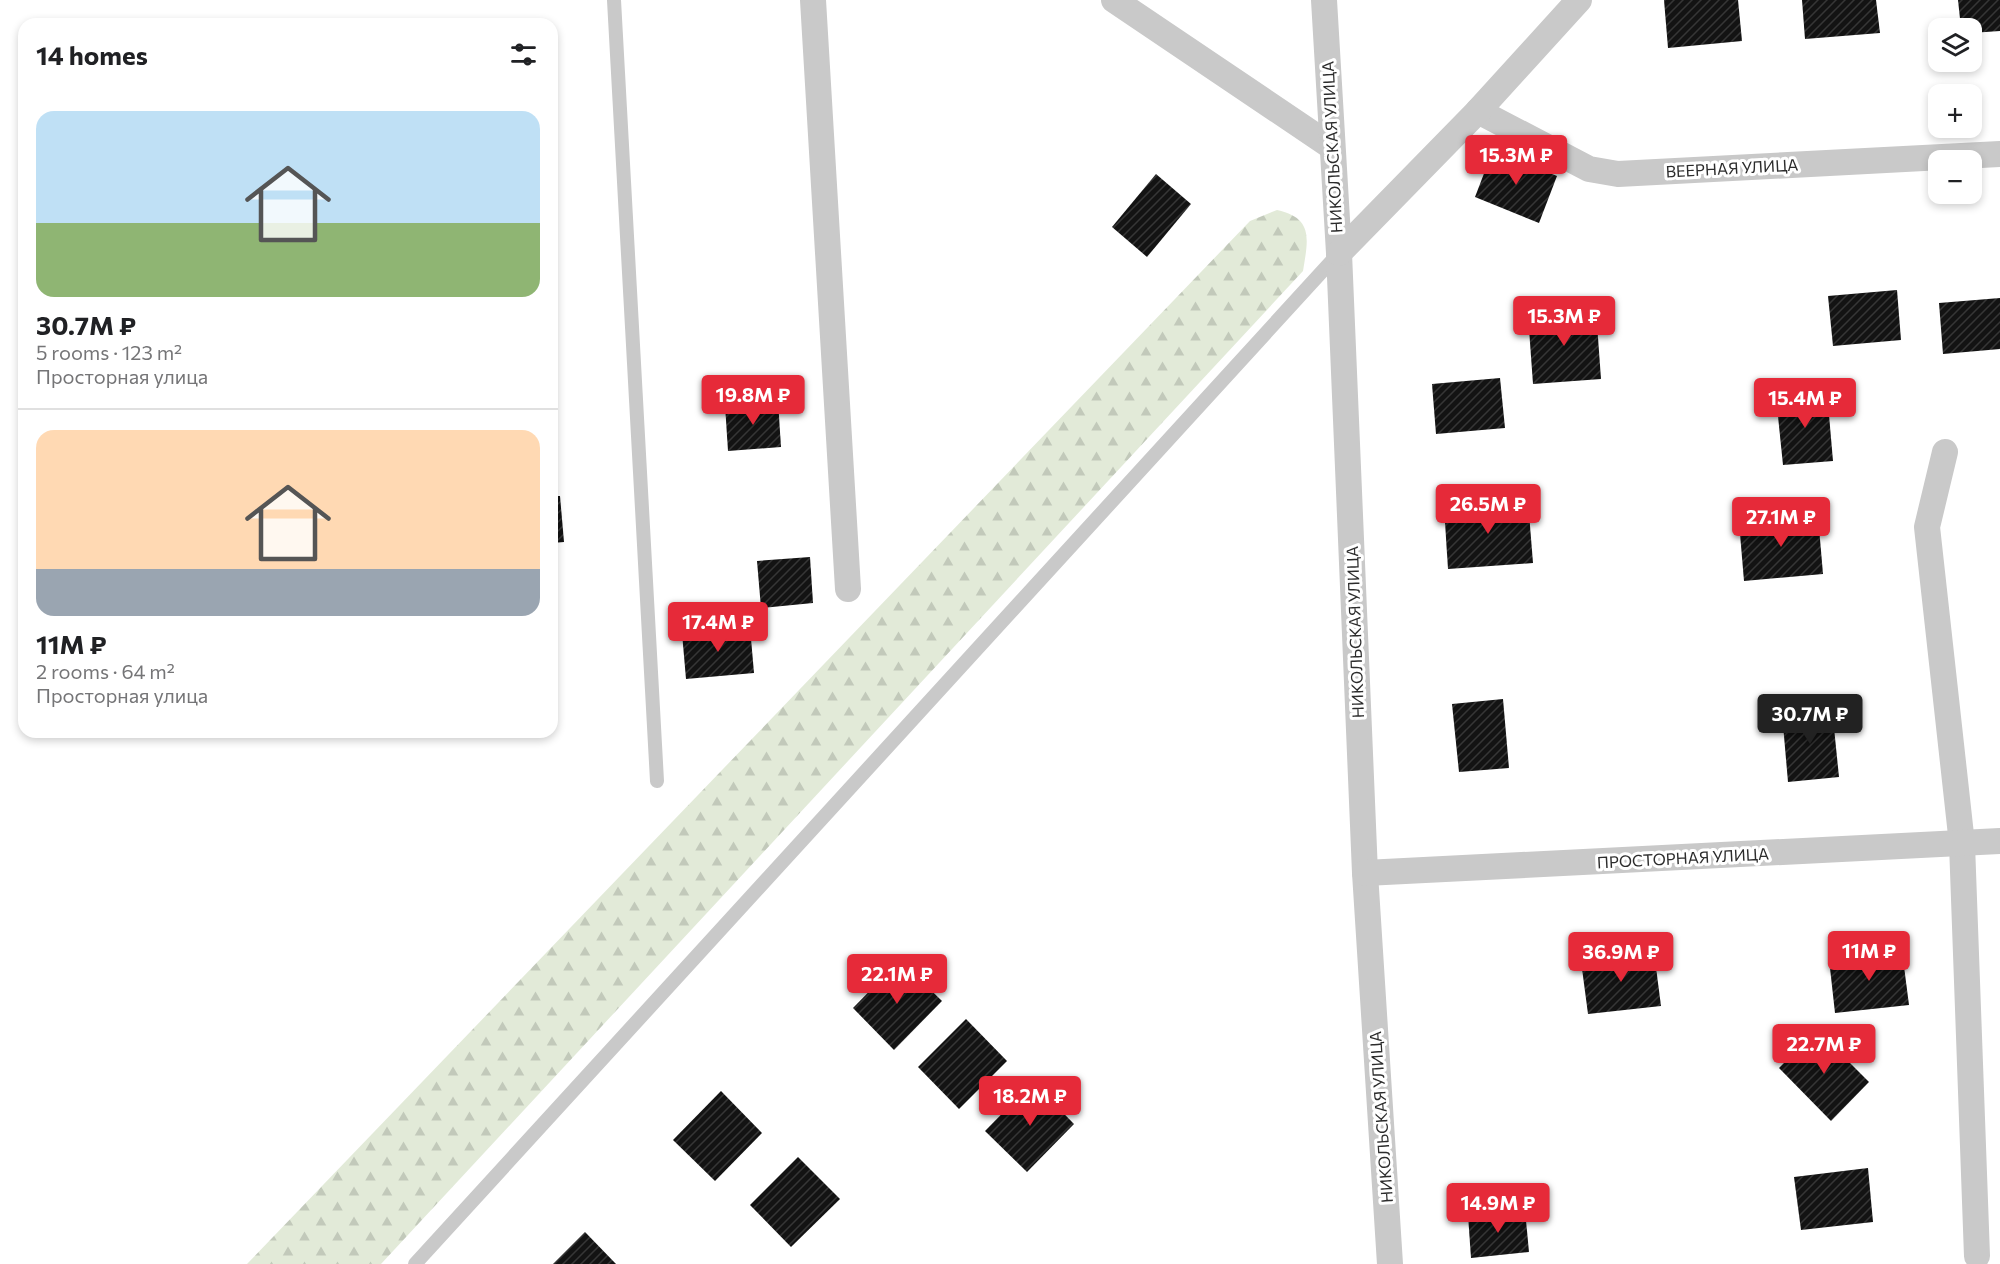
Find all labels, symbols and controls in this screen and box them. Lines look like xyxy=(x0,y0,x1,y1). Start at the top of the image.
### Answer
map controls xyxy=(1928,18,1982,204)
button: layers xyxy=(1928,18,1982,72)
icon: filters xyxy=(507,38,540,71)
text: 14 homes xyxy=(36,39,148,70)
street label: НИКОЛЬСКАЯ УЛИЦА xyxy=(1318,60,1345,234)
button: + xyxy=(1928,84,1982,138)
pin: 15.3M ₽ xyxy=(1461,135,1571,186)
text: 15.3M ₽ xyxy=(1479,142,1553,166)
icon: home xyxy=(234,150,342,258)
button: − xyxy=(1928,150,1982,204)
street label: ВЕЕРНАЯ УЛИЦА xyxy=(1665,155,1799,180)
pin: 15.3M ₽ xyxy=(1509,296,1619,347)
text: 15.3M ₽ xyxy=(1527,303,1601,327)
text: 30.7M ₽ xyxy=(36,309,136,340)
text: 5 rooms · 123 m² xyxy=(36,340,182,364)
text: Просторная улица xyxy=(36,364,208,388)
pin: 19.8M ₽ xyxy=(698,375,808,426)
pin: 15.4M ₽ xyxy=(1750,378,1860,429)
text: 19.8M ₽ xyxy=(716,382,790,406)
text: 15.4M ₽ xyxy=(1768,385,1842,409)
icon: home xyxy=(234,469,342,577)
pin: 26.5M ₽ xyxy=(1433,484,1543,535)
text: 26.5M ₽ xyxy=(1450,491,1526,515)
pin: 27.1M ₽ xyxy=(1726,497,1836,548)
text: 27.1M ₽ xyxy=(1746,504,1816,528)
street label: НИКОЛЬСКАЯ УЛИЦА xyxy=(1342,546,1367,718)
pin: 17.4M ₽ xyxy=(663,602,773,653)
text: 17.4M ₽ xyxy=(682,609,754,633)
text: 11M ₽ xyxy=(36,628,107,659)
text: 2 rooms · 64 m² xyxy=(36,659,175,683)
text: Просторная улица xyxy=(36,683,208,707)
pin: 30.7M ₽ xyxy=(1755,694,1865,745)
text: 30.7M ₽ xyxy=(1771,701,1849,725)
street label: ПРОСТОРНАЯ УЛИЦА xyxy=(1596,844,1770,871)
pin: 11M ₽ xyxy=(1827,931,1911,982)
pin: 36.9M ₽ xyxy=(1566,932,1676,983)
text: 11M ₽ xyxy=(1842,938,1896,962)
text: 36.9M ₽ xyxy=(1582,939,1660,963)
pin: 22.1M ₽ xyxy=(842,954,952,1005)
text: 22.1M ₽ xyxy=(861,961,933,985)
pin: 22.7M ₽ xyxy=(1769,1024,1879,1075)
street label: НИКОЛЬСКАЯ УЛИЦА xyxy=(1365,1030,1396,1204)
text: 22.7M ₽ xyxy=(1786,1031,1862,1055)
pin: 18.2M ₽ xyxy=(975,1076,1085,1127)
text: 18.2M ₽ xyxy=(993,1083,1067,1107)
pin: 14.9M ₽ xyxy=(1443,1183,1553,1234)
text: 14.9M ₽ xyxy=(1461,1190,1535,1214)

